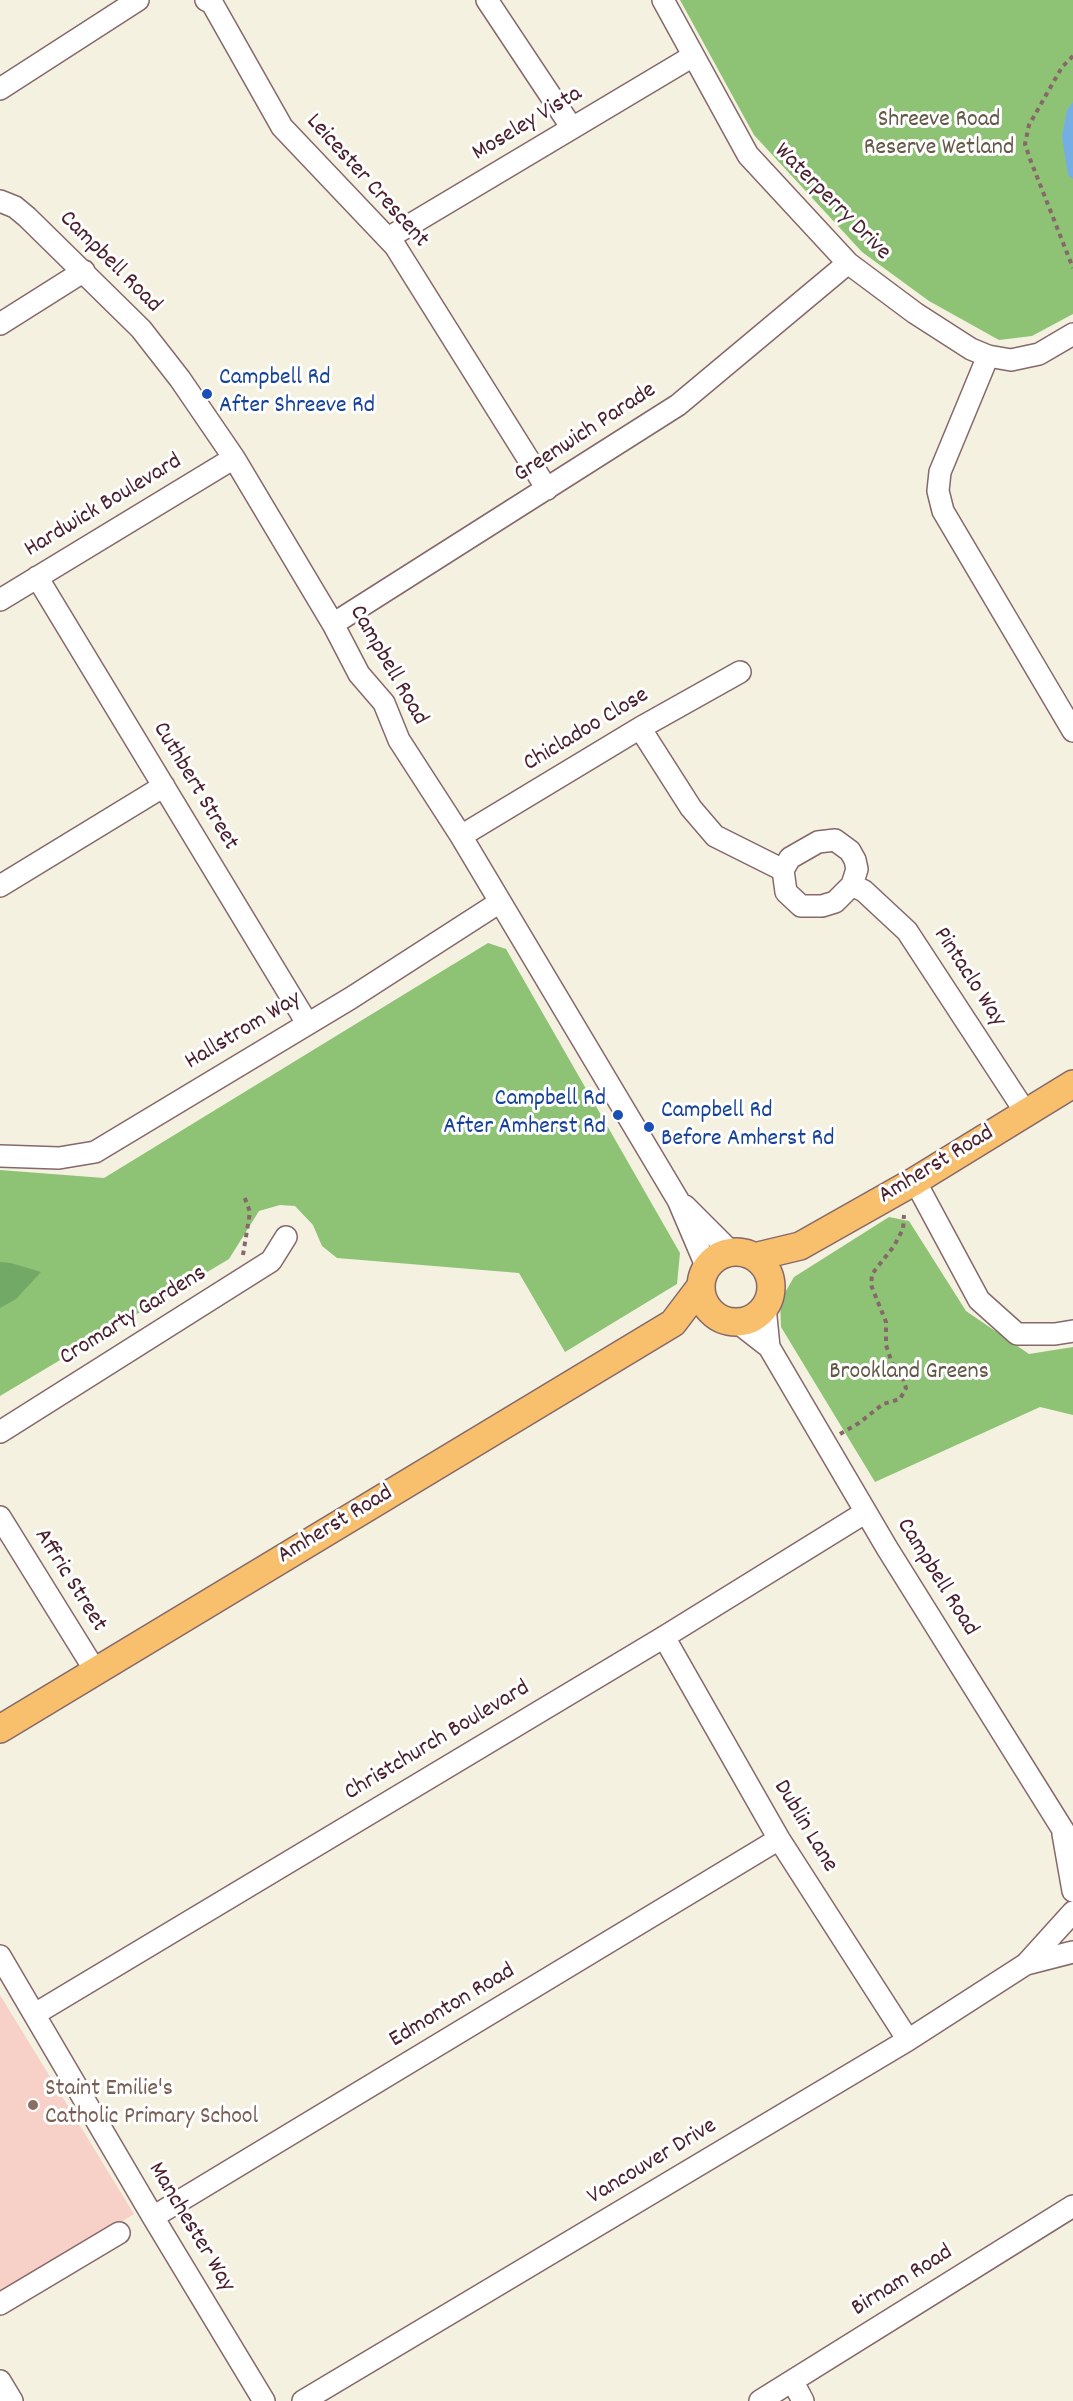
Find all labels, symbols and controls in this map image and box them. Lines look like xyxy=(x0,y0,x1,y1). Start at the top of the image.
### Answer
street label: Moseley Vista xyxy=(468,81,588,169)
park label: Shreeve Road Reserve Wetland xyxy=(864,108,1014,164)
street label: Leicester Crescent xyxy=(298,109,434,255)
street label: Waterperry Drive xyxy=(766,138,896,268)
street label: Campbell Road xyxy=(52,206,166,320)
place label: Campbell Rd After Shreeve Rd xyxy=(219,366,375,422)
street label: Greenwich Parade xyxy=(510,377,662,491)
marker: Campbell Rd After Shreeve Rd xyxy=(200,387,214,401)
street label: Hardwick Boulevard xyxy=(20,449,188,565)
street label: Campbell Road xyxy=(341,601,433,731)
street label: Chicladoo Close xyxy=(519,682,655,780)
street label: Cuthbert Street xyxy=(144,718,244,856)
street label: Pintaclo Way xyxy=(925,923,1011,1033)
street label: Hallstrom Way xyxy=(181,986,307,1078)
place label: Campbell Rd After Amherst Rd xyxy=(443,1087,606,1143)
place label: Campbell Rd Before Amherst Rd xyxy=(661,1099,834,1155)
marker: Campbell Rd After Amherst Rd xyxy=(611,1108,625,1122)
marker: Campbell Rd Before Amherst Rd xyxy=(642,1120,656,1134)
street label: Amherst Road xyxy=(874,1120,1000,1212)
street label: Cromarty Gardens xyxy=(55,1260,213,1374)
park label: Brookland Greens xyxy=(829,1360,989,1388)
street label: Amherst Road xyxy=(273,1480,399,1572)
street label: Campbell Road xyxy=(888,1514,984,1642)
street label: Affric Street xyxy=(26,1524,112,1638)
street label: Christchurch Boulevard xyxy=(340,1675,536,1809)
street label: Dublin Lane xyxy=(765,1776,843,1878)
street label: Edmonton Road xyxy=(385,1958,521,2056)
place label: Staint Emilie's Catholic Primary School xyxy=(45,2077,258,2133)
marker: Staint Emilie's Catholic Primary School xyxy=(26,2098,40,2112)
street label: Vancouver Drive xyxy=(583,2113,723,2213)
street label: Manchester Way xyxy=(140,2158,240,2298)
street label: Birnam Road xyxy=(847,2240,959,2324)

